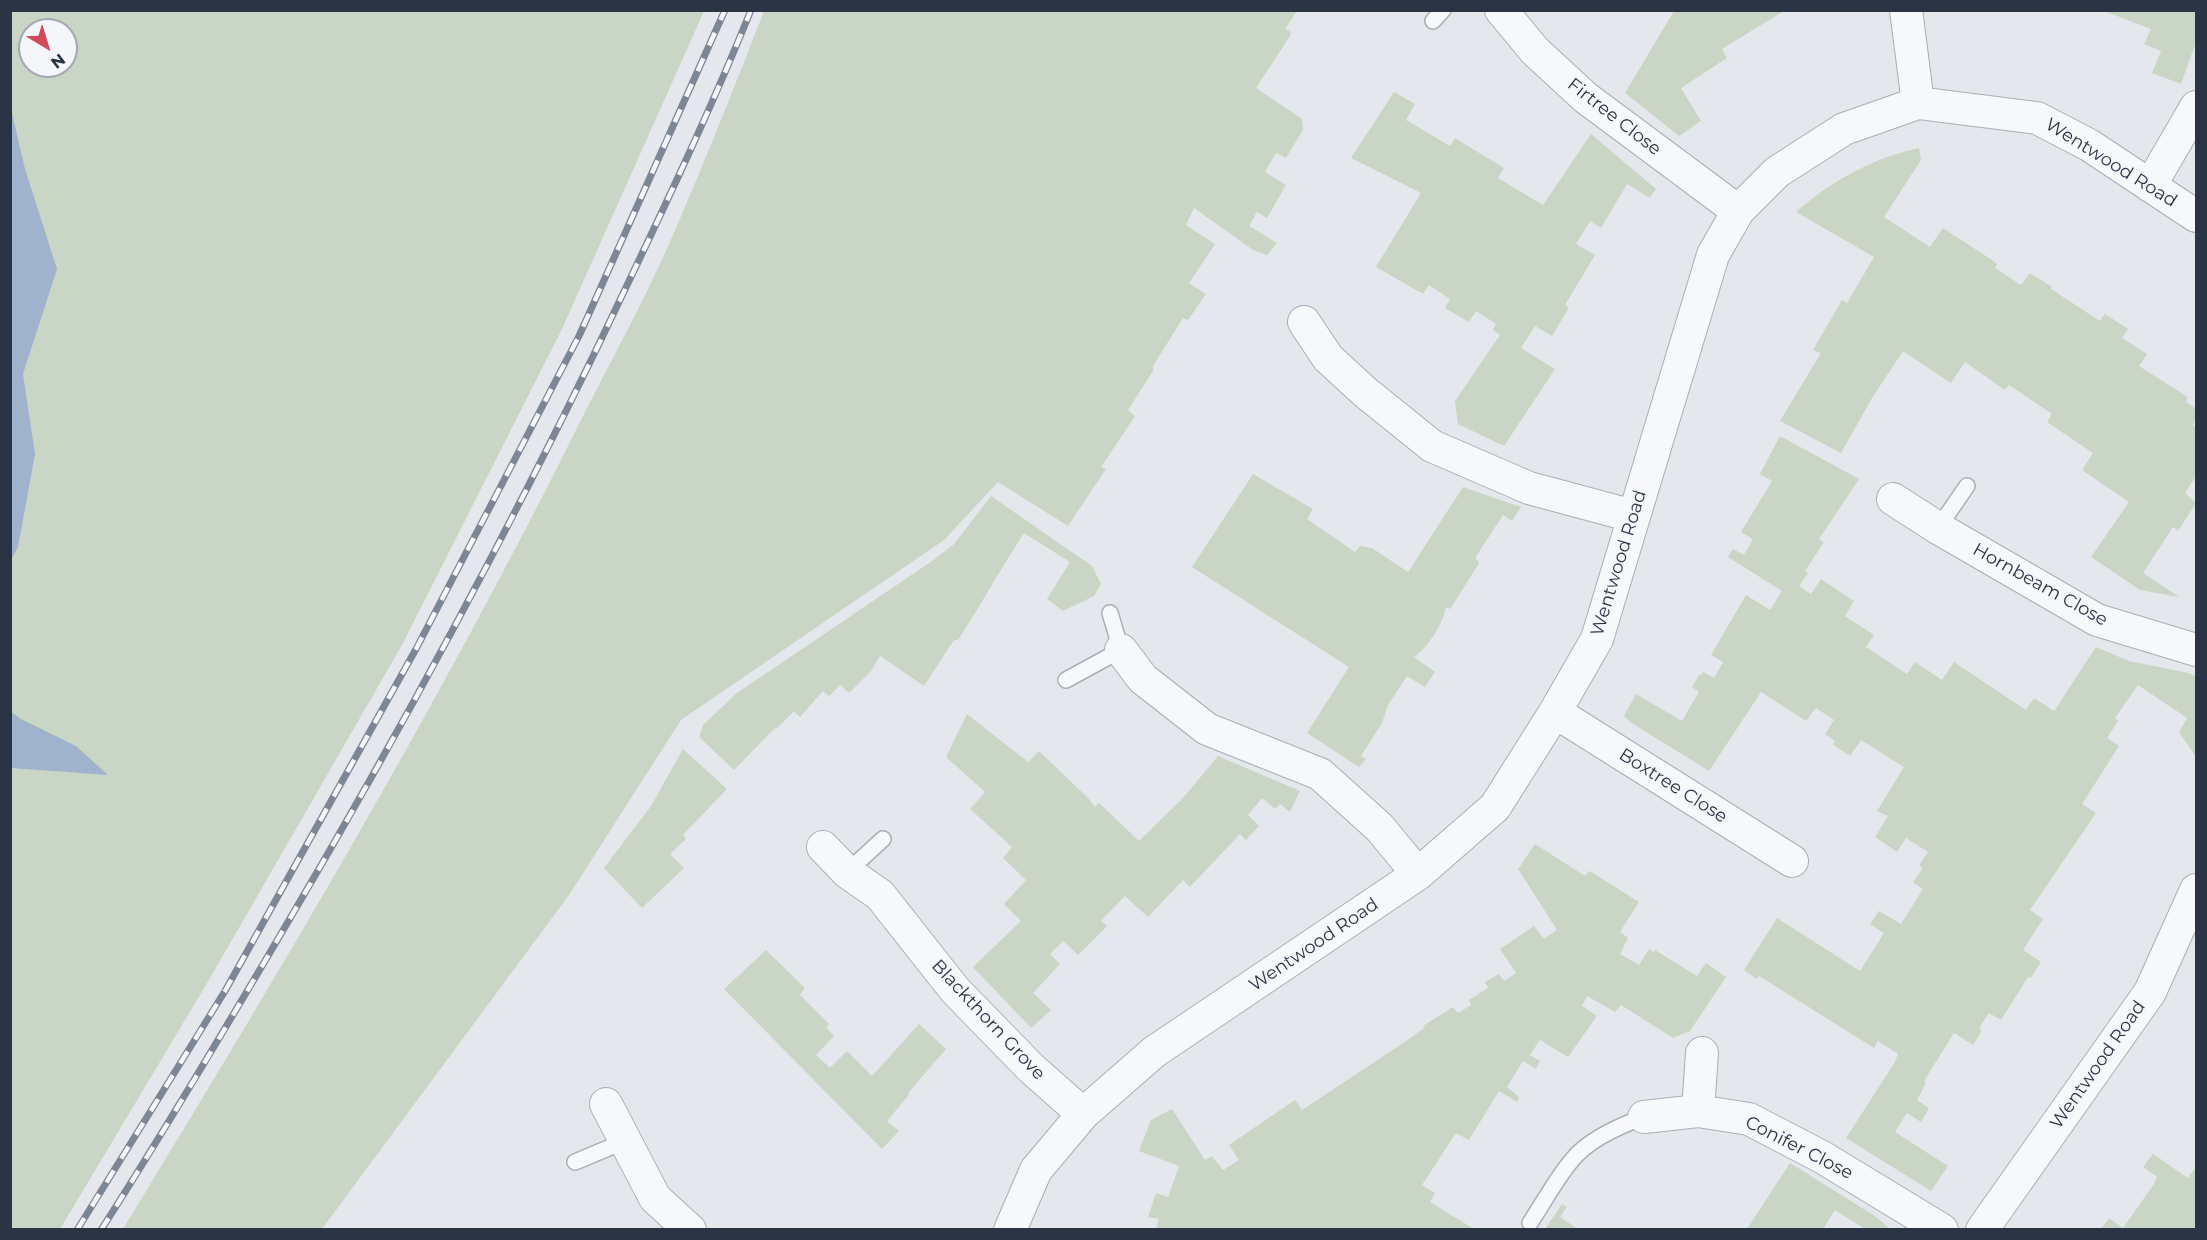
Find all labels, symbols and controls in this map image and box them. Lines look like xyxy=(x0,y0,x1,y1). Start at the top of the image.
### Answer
north arrow xyxy=(18,18,78,78)
text: N xyxy=(47,50,69,72)
street label: Firtree Close xyxy=(1563,74,1665,160)
street label: Wentwood Road xyxy=(2041,114,2181,212)
street label: Wentwood Road xyxy=(1587,488,1651,638)
street label: Hornbeam Close xyxy=(1969,539,2111,631)
street label: Boxtree Close xyxy=(1615,744,1731,828)
street label: Wentwood Road xyxy=(1245,894,1383,996)
street label: Blackthorn Grove xyxy=(927,955,1049,1085)
street label: Wentwood Road xyxy=(2046,997,2150,1133)
street label: Conifer Close xyxy=(1742,1112,1856,1184)

